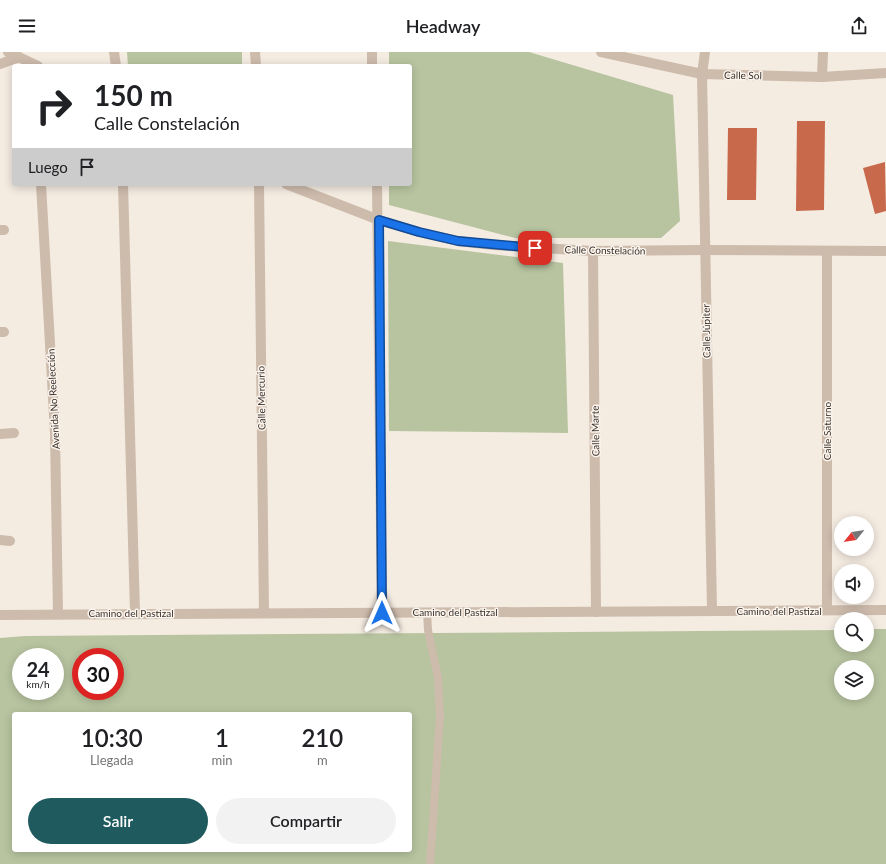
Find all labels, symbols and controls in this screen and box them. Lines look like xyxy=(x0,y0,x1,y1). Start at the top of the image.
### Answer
icon: menu xyxy=(16,15,38,37)
text: Headway xyxy=(406,15,480,37)
icon: share xyxy=(848,15,870,37)
street label: Calle Sol xyxy=(724,69,762,81)
text: 150 m xyxy=(94,78,173,112)
icon: right xyxy=(28,80,80,132)
text: Calle Constelación xyxy=(94,112,240,134)
icon: arrive xyxy=(76,156,98,178)
text: Luego xyxy=(28,158,68,176)
pin xyxy=(518,231,552,265)
icon: arrive xyxy=(524,237,546,259)
street label: Calle Constelación xyxy=(564,243,646,257)
street label: Calle Júpiter xyxy=(700,304,712,358)
street label: Avenida No Reelección xyxy=(44,348,62,450)
street label: Calle Mercurio xyxy=(254,366,268,430)
street label: Calle Saturno xyxy=(821,401,833,460)
street label: Calle Marte xyxy=(589,406,601,456)
north arrow xyxy=(834,516,874,556)
map controls xyxy=(834,516,874,700)
button: sound xyxy=(834,564,874,604)
position arrow xyxy=(361,592,403,634)
street label: Camino del Pastizal xyxy=(736,605,822,617)
street label: Camino del Pastizal xyxy=(412,606,498,618)
street label: Camino del Pastizal xyxy=(88,607,174,619)
button: search xyxy=(834,612,874,652)
speed limit sign: 30 xyxy=(72,648,124,700)
text: 24 xyxy=(26,657,50,681)
button: layers xyxy=(834,660,874,700)
text: km/h xyxy=(26,678,50,690)
text: 10:30 xyxy=(81,723,143,752)
text: 1 xyxy=(215,723,229,752)
text: 210 xyxy=(301,723,343,752)
text: Llegada xyxy=(90,752,134,768)
text: min xyxy=(211,752,233,768)
text: m xyxy=(317,752,328,768)
button: Salir xyxy=(28,798,208,844)
button: Compartir xyxy=(216,798,396,844)

